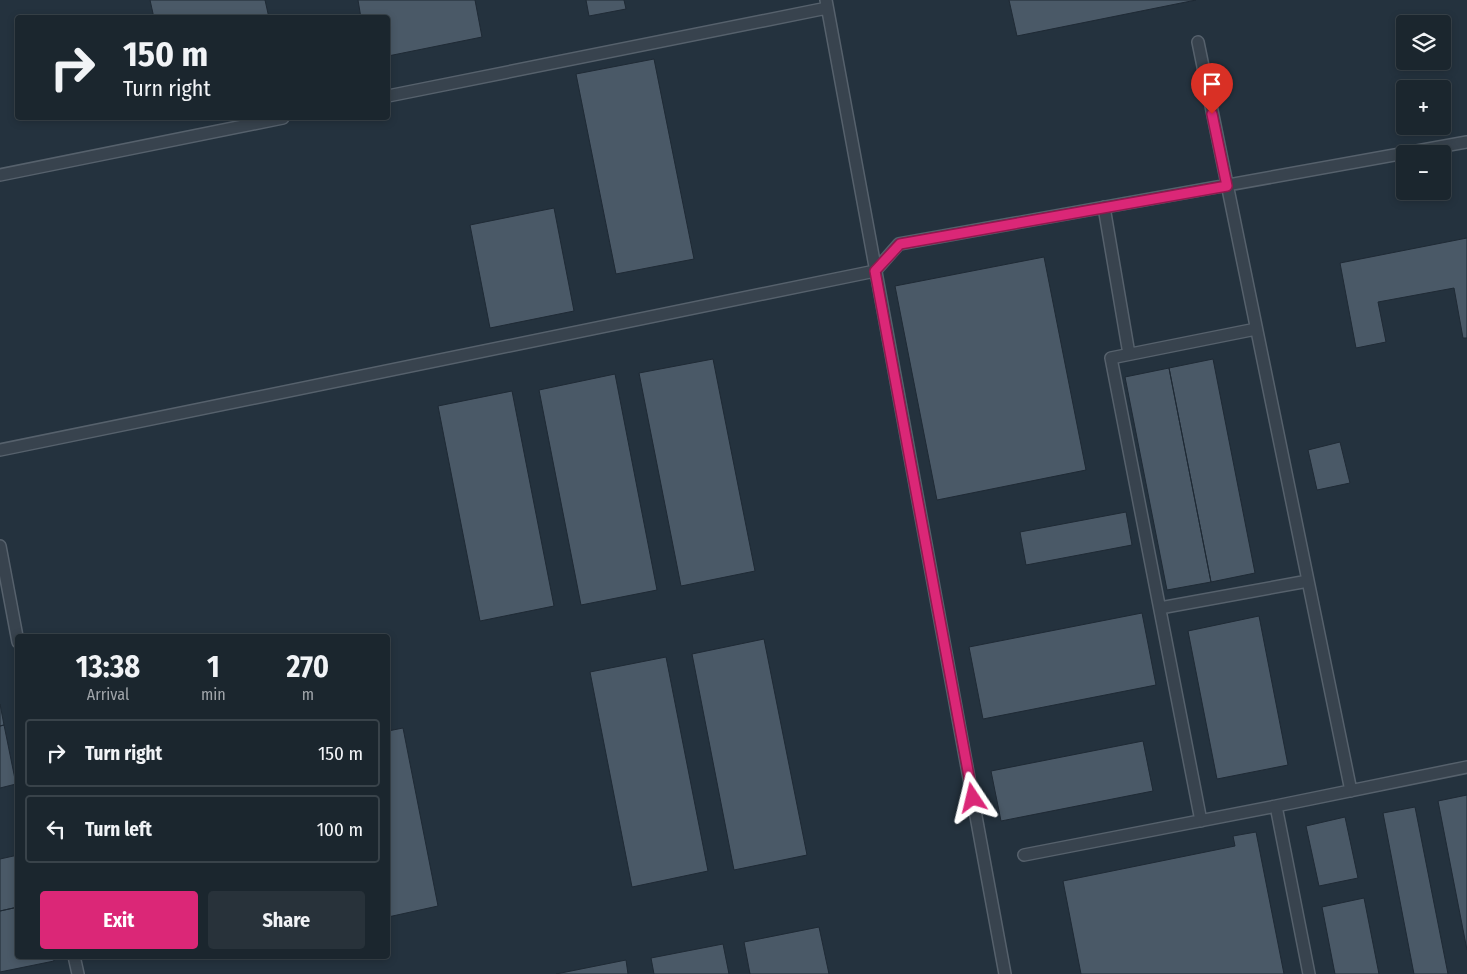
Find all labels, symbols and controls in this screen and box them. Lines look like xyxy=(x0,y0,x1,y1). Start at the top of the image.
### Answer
map controls xyxy=(1396,15,1451,200)
button: layers xyxy=(1396,15,1451,70)
text: 150 m xyxy=(123,33,208,75)
icon: right xyxy=(40,35,105,100)
pin xyxy=(1191,63,1233,114)
icon: arrive xyxy=(1198,70,1226,98)
text: Turn right xyxy=(123,75,211,102)
button: + xyxy=(1396,80,1451,135)
button: − xyxy=(1396,145,1451,200)
text: 13:38 xyxy=(76,649,140,685)
text: 1 xyxy=(207,649,220,685)
text: 270 xyxy=(287,649,329,685)
text: Arrival xyxy=(87,685,129,704)
text: min xyxy=(201,685,226,704)
text: m xyxy=(302,685,314,704)
icon: right xyxy=(42,739,70,767)
text: Turn right xyxy=(85,742,162,765)
text: 150 m xyxy=(318,742,363,765)
position arrow xyxy=(946,771,998,823)
icon: left xyxy=(42,815,70,843)
text: Turn left xyxy=(85,818,152,841)
text: 100 m xyxy=(317,818,363,841)
button: Exit xyxy=(40,891,198,949)
button: Share xyxy=(208,891,365,949)

